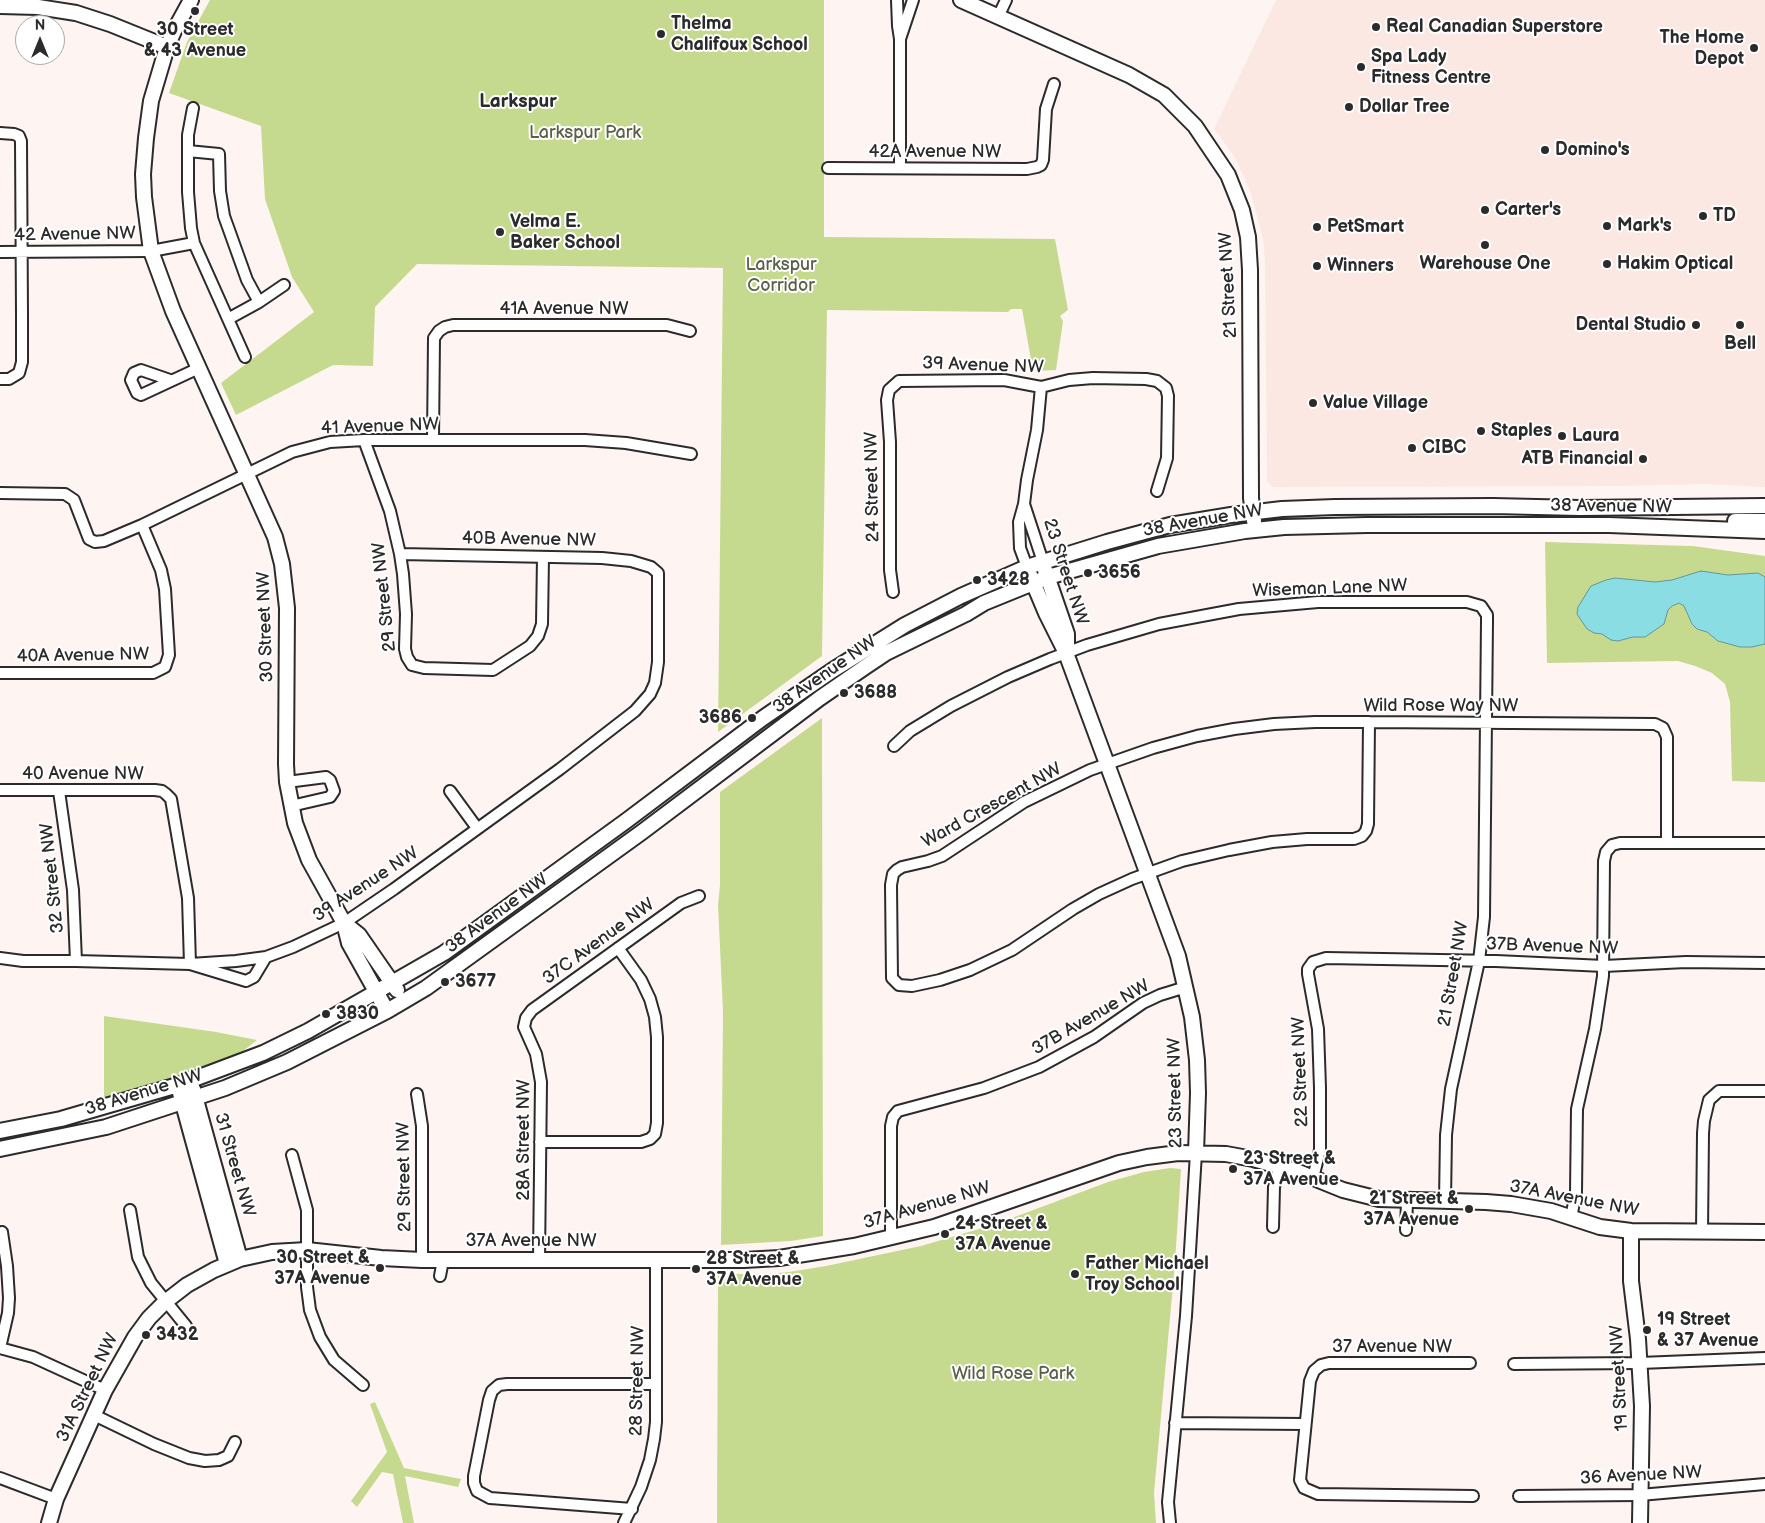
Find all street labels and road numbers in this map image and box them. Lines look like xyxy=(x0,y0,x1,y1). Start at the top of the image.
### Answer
street label: 42A Avenue NW xyxy=(869,141,1001,163)
street label: 42 Avenue NW xyxy=(14,223,136,247)
street label: 21 Street NW xyxy=(1215,231,1243,339)
street label: 41A Avenue NW xyxy=(499,298,629,320)
street label: 39 Avenue NW xyxy=(922,353,1044,379)
street label: 41 Avenue NW xyxy=(321,414,439,440)
street label: 24 Street NW xyxy=(861,432,885,542)
street label: 38 Avenue NW xyxy=(1550,495,1672,519)
street label: 38 Avenue NW xyxy=(1141,500,1265,542)
street label: 23 Street NW xyxy=(1038,516,1092,628)
street label: 40B Avenue NW xyxy=(462,528,596,552)
street label: 29 Street NW xyxy=(368,541,402,653)
street label: 30 Street NW xyxy=(253,571,279,683)
street label: Wiseman Lane NW xyxy=(1252,575,1408,603)
street label: 38 Avenue NW xyxy=(769,631,881,719)
street label: 40A Avenue NW xyxy=(16,644,150,668)
street label: Wild Rose Way NW xyxy=(1364,695,1518,717)
street label: Ward Crescent NW xyxy=(918,759,1066,853)
street label: 40 Avenue NW xyxy=(22,763,144,785)
street label: 32 Street NW xyxy=(36,822,70,934)
street label: 39 Avenue NW xyxy=(309,843,423,927)
street label: 38 Avenue NW xyxy=(441,869,553,959)
street label: 37C Avenue NW xyxy=(539,894,659,990)
street label: 21 Street NW xyxy=(1434,920,1474,1028)
street label: 37B Avenue NW xyxy=(1485,934,1619,960)
street label: 37B Avenue NW xyxy=(1028,976,1154,1060)
street label: 22 Street NW xyxy=(1288,1016,1314,1128)
street label: 23 Street NW xyxy=(1164,1038,1188,1148)
street label: 38 Avenue NW xyxy=(83,1065,205,1121)
street label: 28A Street NW xyxy=(513,1079,535,1201)
street label: 31 Street NW xyxy=(209,1110,259,1220)
street label: 29 Street NW xyxy=(393,1122,417,1232)
street label: 37A Avenue NW xyxy=(1508,1176,1640,1222)
street label: 37A Avenue NW xyxy=(861,1178,993,1234)
street label: 37A Avenue NW xyxy=(465,1230,597,1252)
street label: 19 Street NW xyxy=(1606,1324,1634,1432)
street label: 28 Street NW xyxy=(626,1326,650,1436)
street label: 31A Street NW xyxy=(52,1330,124,1446)
street label: 37 Avenue NW xyxy=(1332,1336,1452,1358)
street label: 36 Avenue NW xyxy=(1579,1462,1703,1490)

